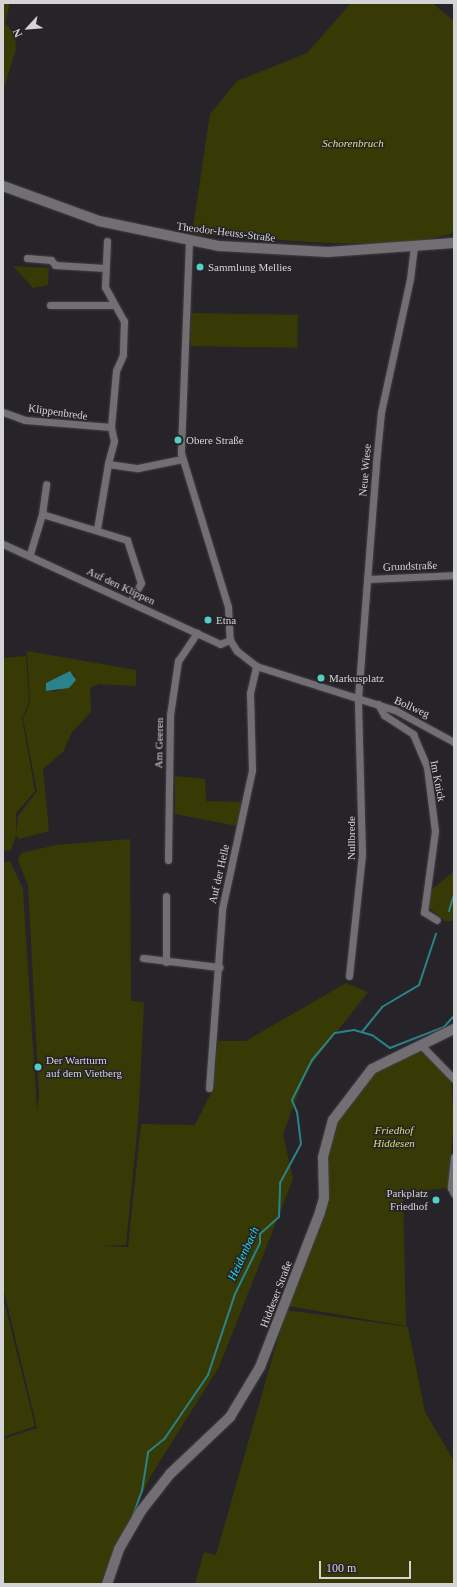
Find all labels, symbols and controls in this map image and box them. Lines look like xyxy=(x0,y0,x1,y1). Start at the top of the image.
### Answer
north arrow xyxy=(8,8,48,48)
text: N xyxy=(10,27,24,39)
park label: Schorenbruch xyxy=(322,136,384,150)
street label: Theodor-Heuss-Straße xyxy=(176,219,276,245)
place label: Sammlung Mellies xyxy=(208,260,291,274)
marker: Sammlung Mellies xyxy=(195,262,205,272)
street label: Klippenbrede xyxy=(27,401,89,423)
place label: Obere Straße xyxy=(186,433,244,447)
marker: Obere Straße xyxy=(173,435,183,445)
street label: Neue Wiese xyxy=(356,443,374,497)
street label: Grundstraße xyxy=(383,558,437,574)
street label: Auf den Klippen xyxy=(85,564,157,608)
place label: Etna xyxy=(216,613,236,627)
marker: Etna xyxy=(203,615,213,625)
place label: Markusplatz xyxy=(329,671,384,685)
marker: Markusplatz xyxy=(316,673,326,683)
street label: Bollweg xyxy=(392,693,432,721)
street label: Am Geeren xyxy=(152,717,166,769)
street label: Im Knick xyxy=(428,759,448,803)
street label: Nullbrede xyxy=(344,816,358,860)
street label: Auf der Helle xyxy=(206,843,232,905)
place label: Der Wartturm auf dem Vietberg xyxy=(46,1054,122,1080)
marker: Der Wartturm auf dem Vietberg xyxy=(33,1062,43,1072)
park label: Friedhof Hiddesen xyxy=(373,1124,415,1150)
place label: Parkplatz Friedhof xyxy=(386,1187,428,1213)
marker: Parkplatz Friedhof xyxy=(431,1195,441,1205)
water label: Heidenbach xyxy=(225,1225,263,1283)
street label: Hiddeser Straße xyxy=(257,1259,295,1329)
scale bar xyxy=(321,1553,413,1579)
text: 100 m xyxy=(326,1561,356,1575)

